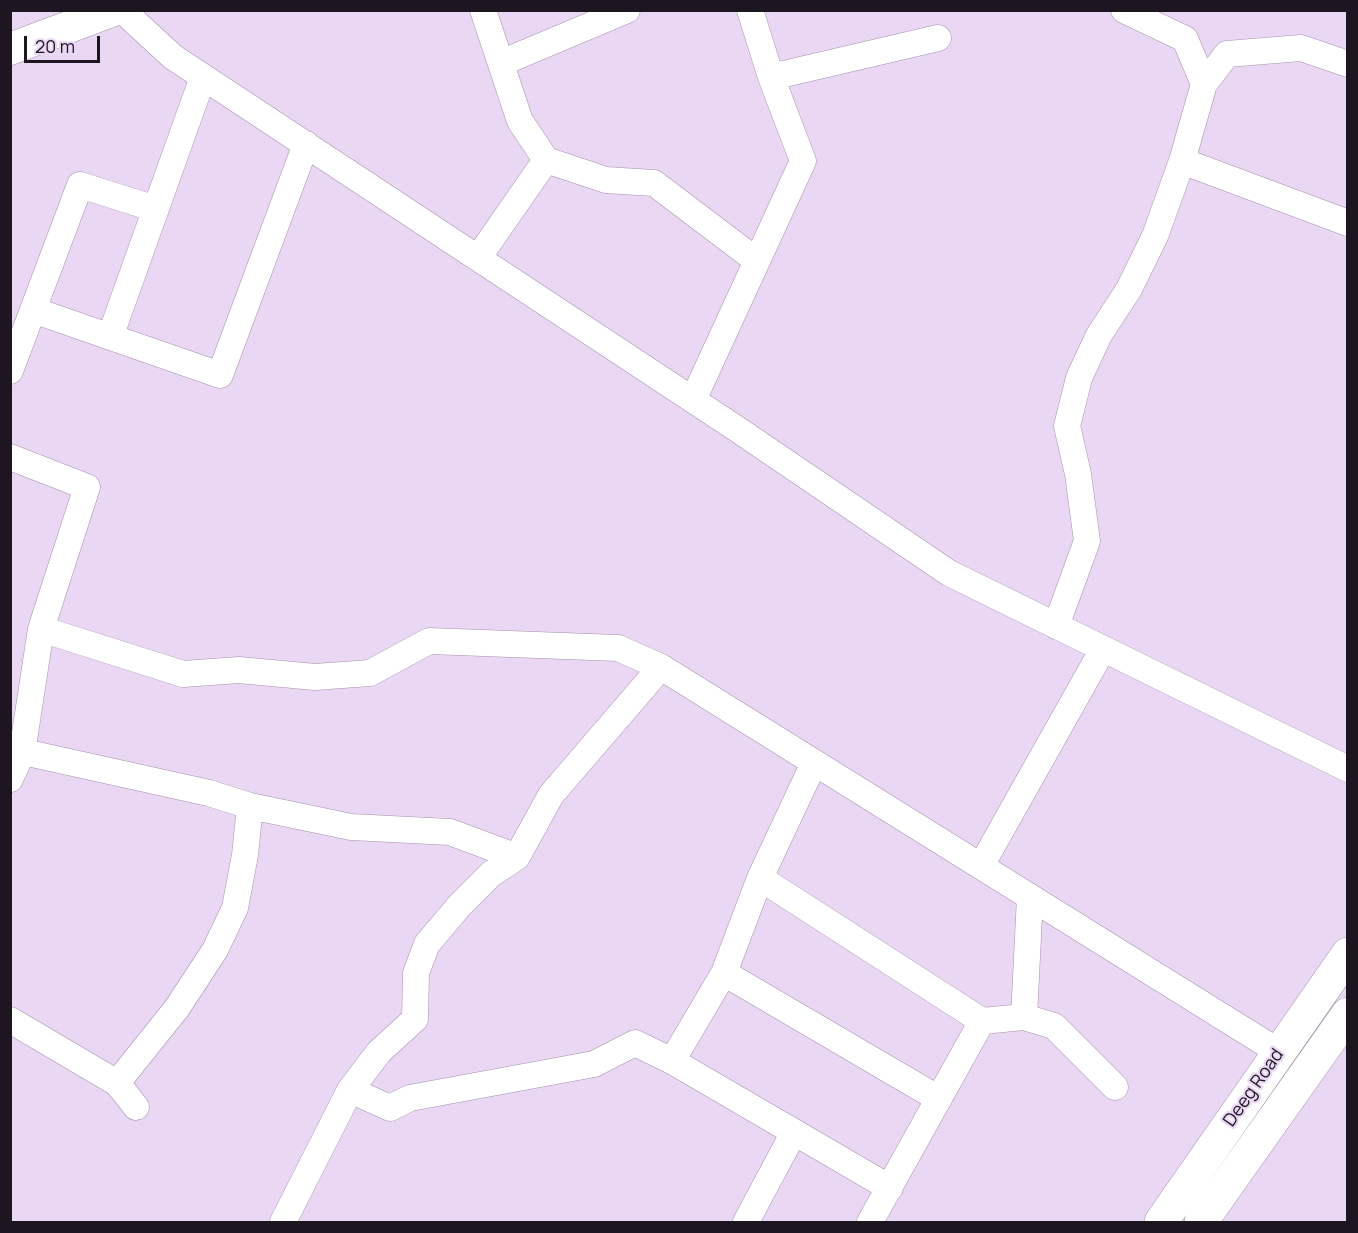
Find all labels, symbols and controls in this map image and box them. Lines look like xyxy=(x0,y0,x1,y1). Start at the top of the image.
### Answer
scale bar xyxy=(27,24,104,62)
text: 20 m xyxy=(35,34,75,58)
street label: Deeg Road xyxy=(1219,1045,1289,1131)

